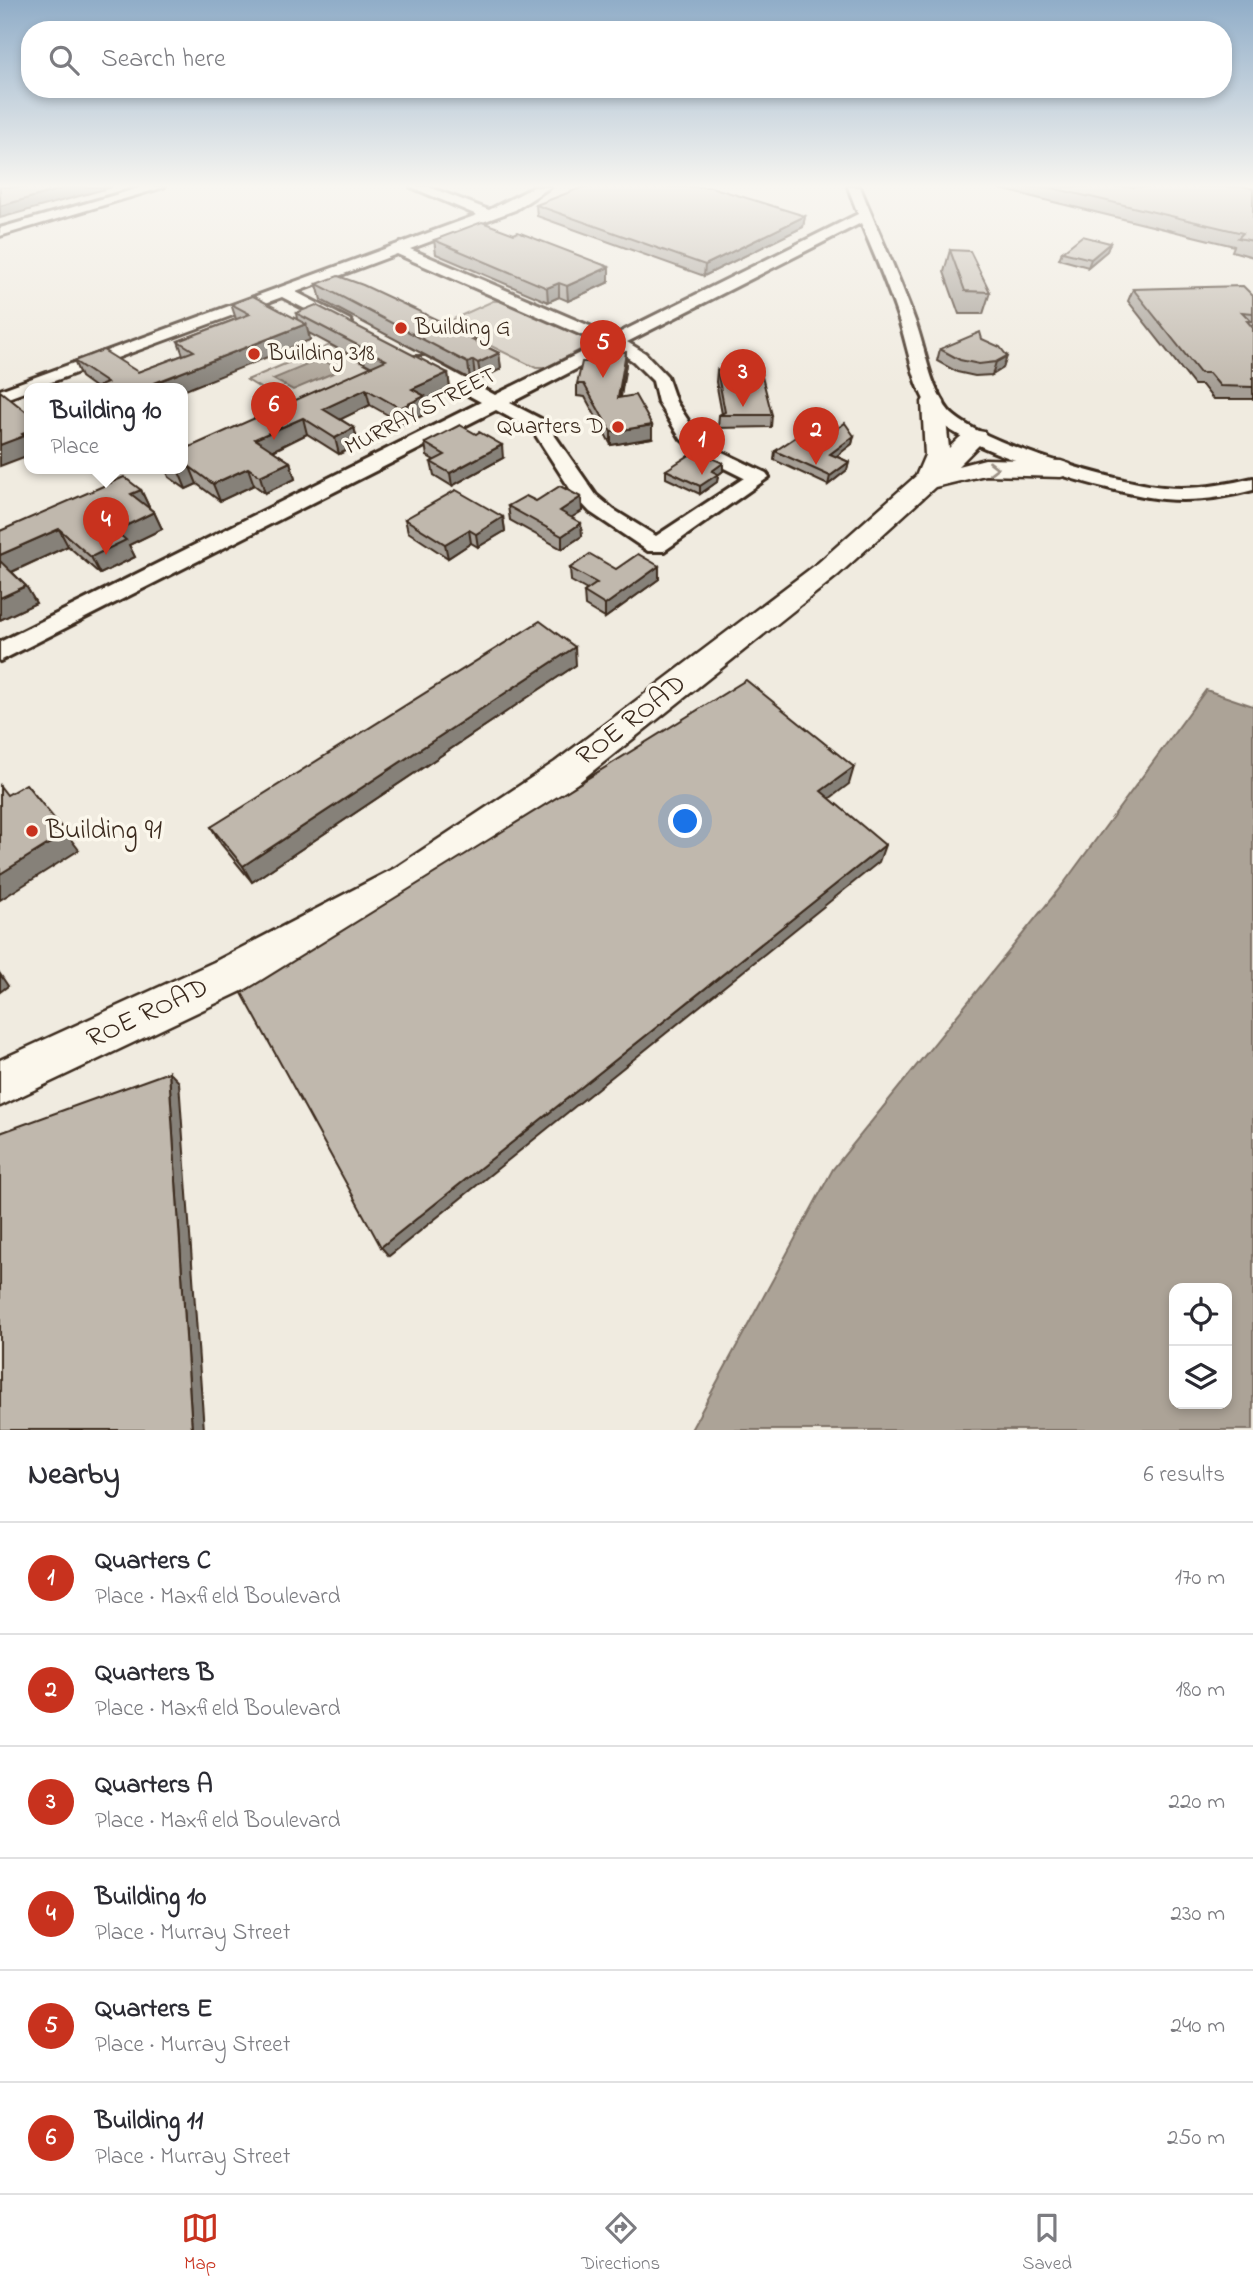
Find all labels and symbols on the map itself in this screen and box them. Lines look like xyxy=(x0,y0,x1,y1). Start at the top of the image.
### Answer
place label: Building G xyxy=(414,312,511,346)
marker: Building G xyxy=(393,320,409,336)
pin: 5 xyxy=(580,320,626,378)
place label: Building 318 xyxy=(267,338,375,372)
marker: Building 318 xyxy=(246,346,262,362)
pin: 3 xyxy=(720,349,766,407)
street label: MURRAY STREET xyxy=(339,360,503,464)
pin: 6 xyxy=(251,382,297,440)
pin: 2 xyxy=(793,407,839,465)
place label: Quarters D xyxy=(497,411,604,444)
pin: 1 xyxy=(679,417,725,475)
marker: Quarters D xyxy=(610,419,626,435)
one-way arrow xyxy=(988,460,999,476)
pin: 4 xyxy=(83,497,129,555)
street label: ROE ROAD xyxy=(568,665,696,777)
your location xyxy=(668,804,702,838)
place label: Building 91 xyxy=(45,811,162,852)
marker: Building 91 xyxy=(24,823,40,839)
street label: ROE ROAD xyxy=(80,968,216,1060)

